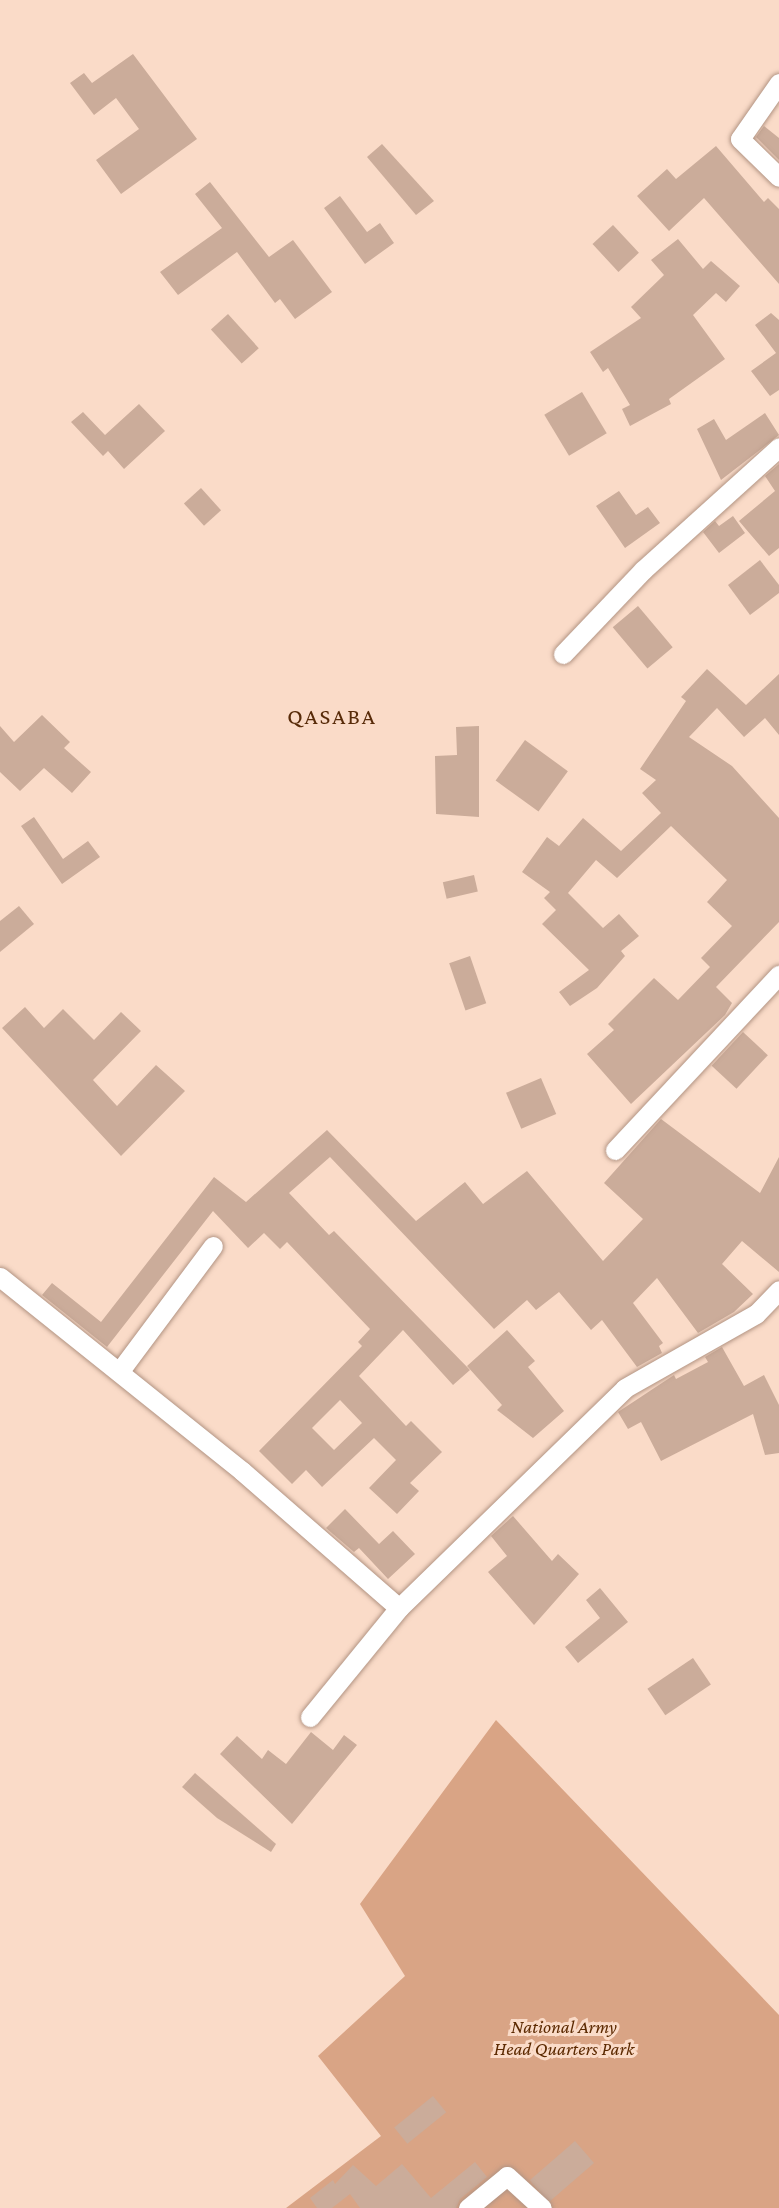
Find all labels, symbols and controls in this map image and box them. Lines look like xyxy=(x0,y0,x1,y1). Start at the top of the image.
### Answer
district label: QASABA xyxy=(288,702,376,730)
park label: National Army Head Quarters Park xyxy=(494,2016,634,2060)

